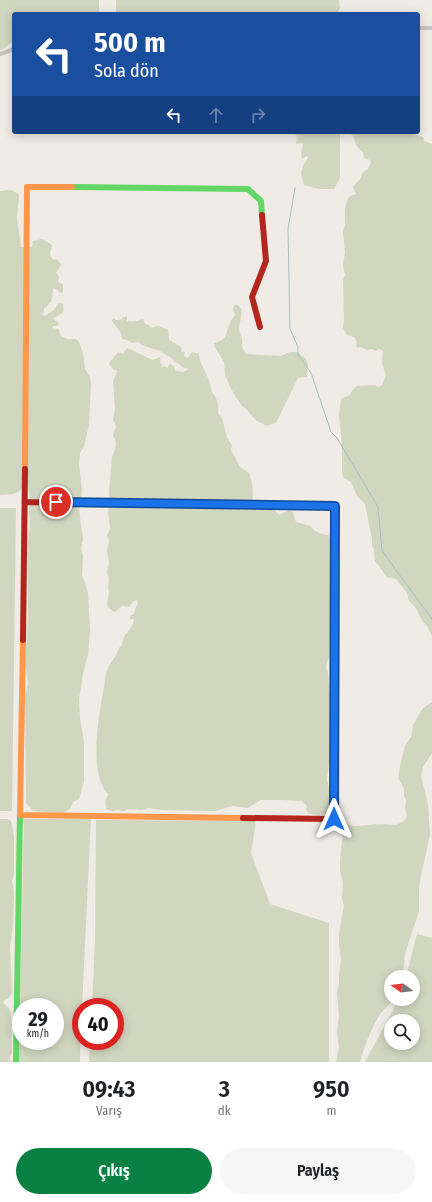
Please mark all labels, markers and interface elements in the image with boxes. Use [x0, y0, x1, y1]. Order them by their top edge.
text: 500 m [94, 26, 166, 59]
icon: left [28, 28, 80, 80]
text: Sola dön [94, 60, 159, 82]
icon: left [163, 104, 185, 126]
icon: ahead [205, 104, 227, 126]
icon: right [247, 104, 269, 126]
pin [39, 485, 73, 519]
icon: arrive [45, 491, 67, 513]
position arrow [313, 798, 355, 840]
north arrow [384, 970, 420, 1006]
map controls [384, 970, 420, 1050]
speed limit sign: 40 [72, 998, 124, 1050]
text: 29 [28, 1007, 48, 1031]
button: search [384, 1014, 420, 1050]
text: km/h [27, 1028, 49, 1040]
text: 09:43 [82, 1075, 136, 1103]
text: 3 [219, 1075, 230, 1103]
text: 950 [313, 1075, 350, 1103]
text: Varış [96, 1103, 122, 1118]
text: dk [218, 1103, 231, 1118]
text: m [326, 1103, 336, 1118]
button: Çıkış [16, 1148, 212, 1194]
button: Paylaş [220, 1148, 416, 1194]

